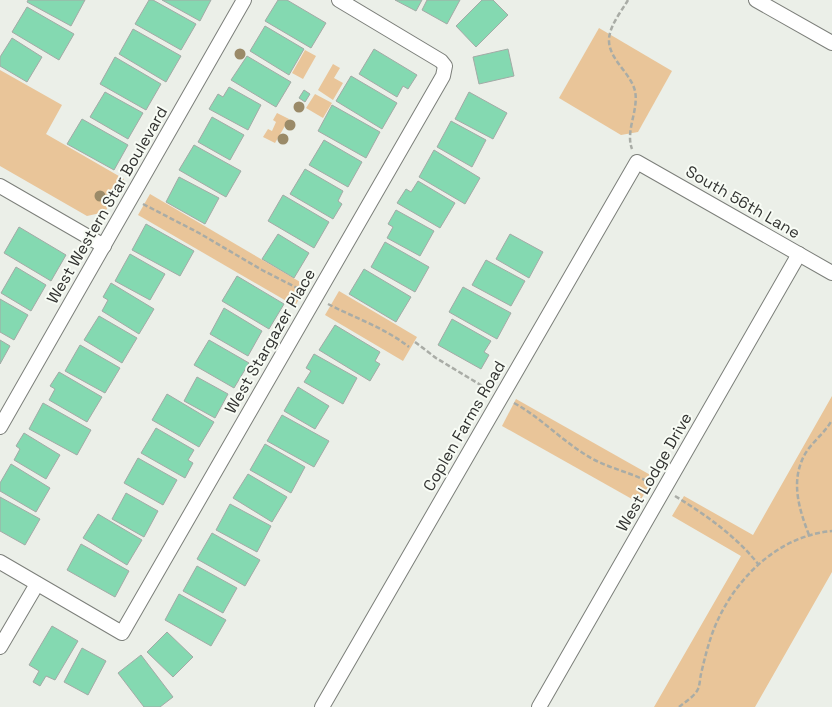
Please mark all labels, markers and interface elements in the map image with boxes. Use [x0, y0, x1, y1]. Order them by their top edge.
street label: West Western Star Boulevard [42, 103, 172, 307]
street label: South 56th Lane [682, 161, 804, 243]
street label: West Stargazer Place [220, 265, 320, 417]
street label: Coplen Farms Road [418, 357, 510, 495]
street label: West Lodge Drive [611, 409, 697, 535]

